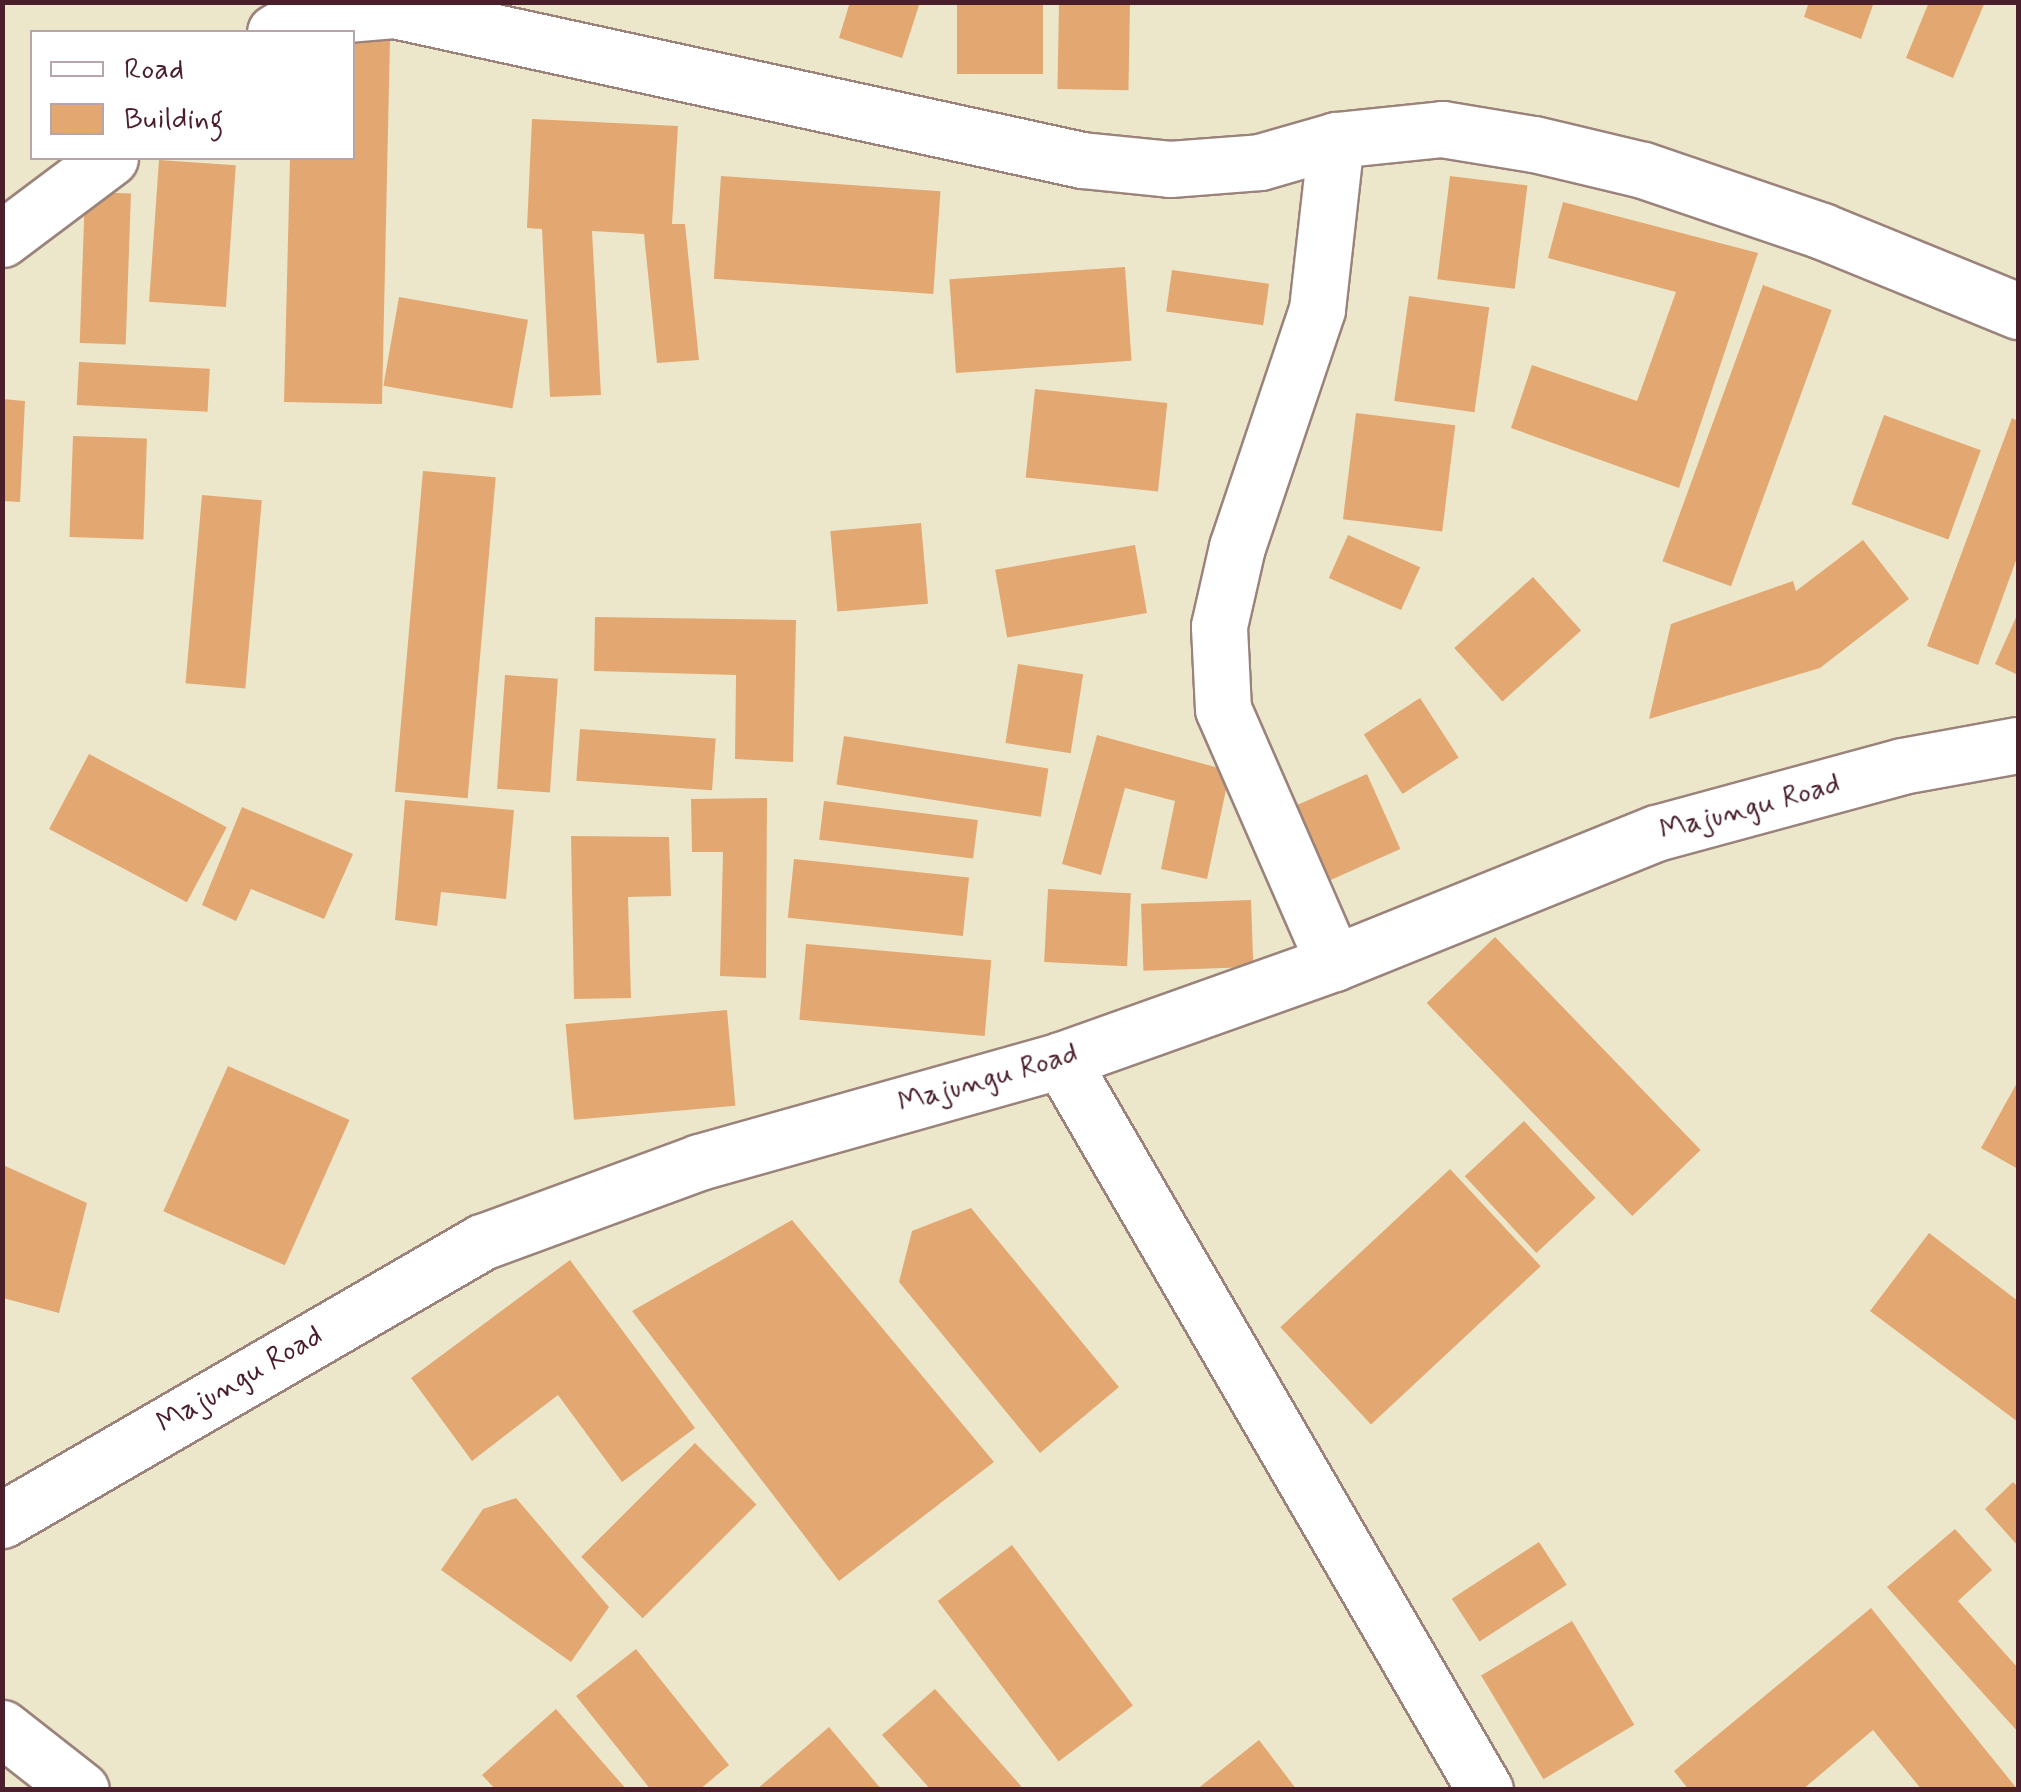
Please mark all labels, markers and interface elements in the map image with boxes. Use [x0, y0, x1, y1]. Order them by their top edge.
legend [30, 30, 355, 160]
text: Road [124, 50, 184, 89]
text: Building [124, 100, 223, 139]
street label: Majungu Road [1656, 767, 1844, 849]
street label: Majungu Road [894, 1036, 1082, 1122]
street label: Majungu Road [151, 1318, 329, 1442]

